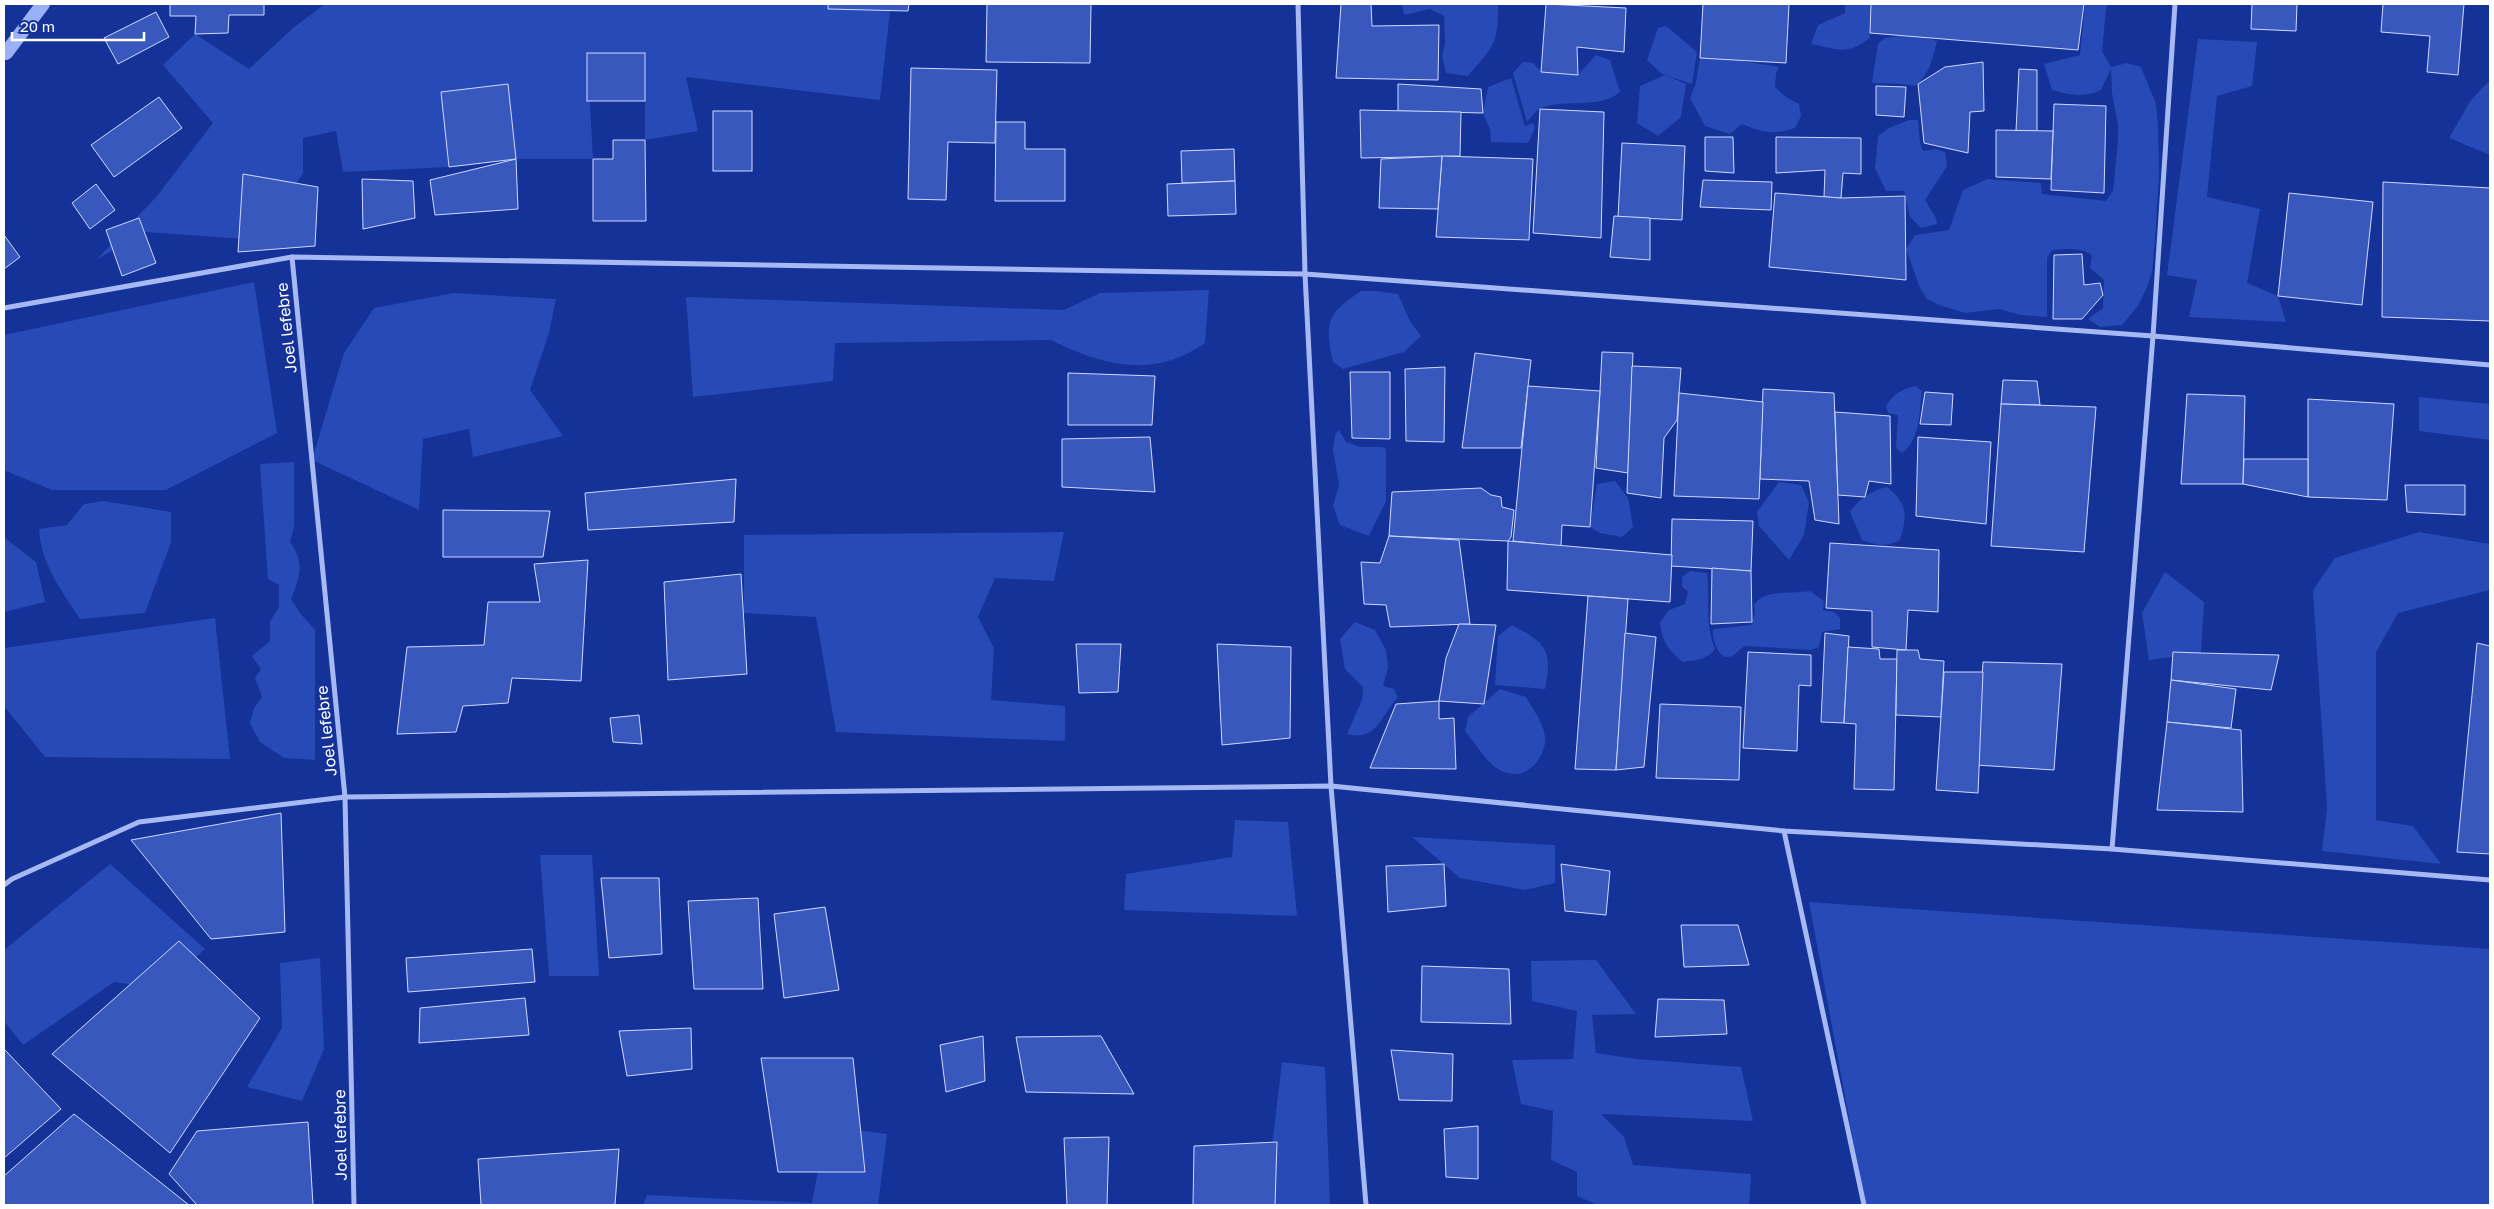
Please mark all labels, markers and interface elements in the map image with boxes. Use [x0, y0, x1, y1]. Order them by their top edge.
scale bar [12, 10, 145, 42]
text: 20 m [20, 17, 55, 35]
street label: Joel lefebre [271, 282, 301, 374]
street label: Joel lefebre [311, 685, 341, 777]
street label: Joel lefebre [329, 1089, 351, 1181]

